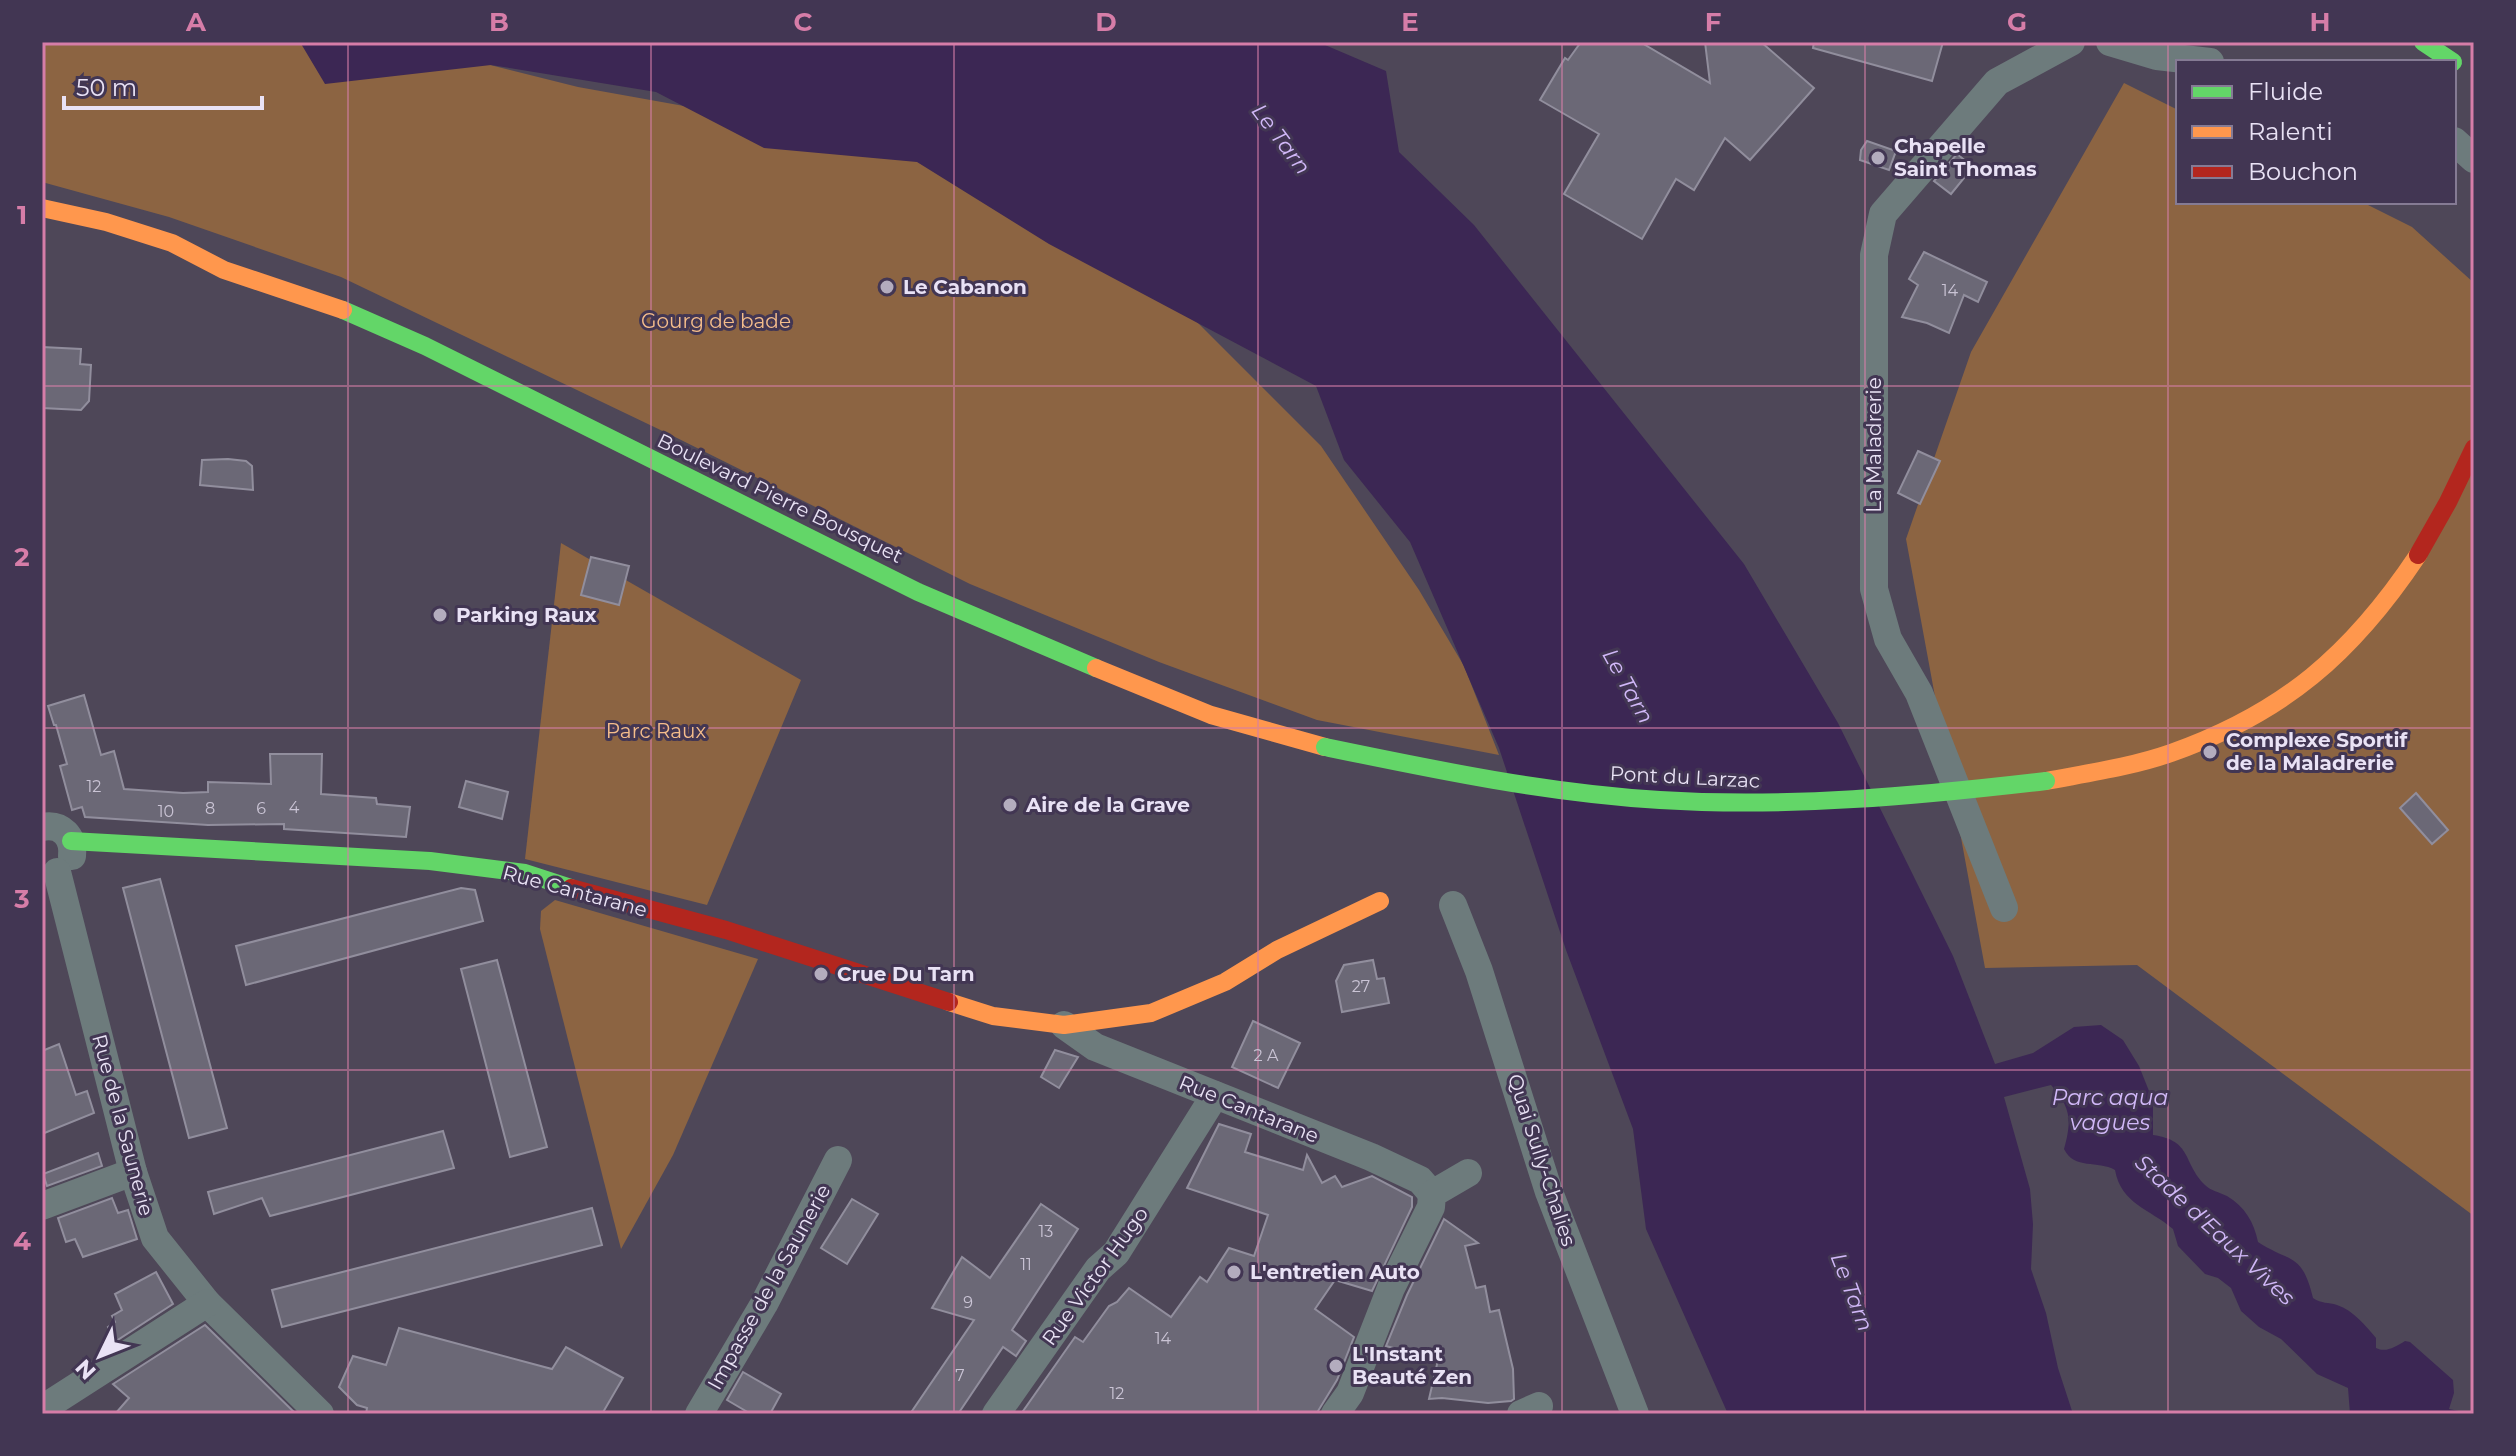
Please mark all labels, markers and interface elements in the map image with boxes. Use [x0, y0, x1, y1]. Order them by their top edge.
text: A [185, 6, 207, 38]
text: B [489, 6, 509, 38]
text: C [794, 6, 813, 38]
text: D [1095, 6, 1117, 38]
text: E [1401, 6, 1419, 38]
text: F [1705, 6, 1721, 38]
text: G [2007, 6, 2027, 38]
text: H [2309, 6, 2331, 38]
scale bar [64, 60, 262, 110]
legend [2176, 60, 2456, 204]
text: 50 m [76, 73, 137, 102]
text: Fluide [2248, 77, 2323, 106]
water label: Le Tarn [1246, 98, 1316, 180]
text: Ralenti [2248, 117, 2333, 146]
place label: Chapelle Saint Thomas [1894, 134, 2037, 181]
marker: Chapelle Saint Thomas [1869, 149, 1887, 167]
text: Bouchon [2248, 157, 2358, 186]
text: 1 [17, 199, 27, 231]
place label: Le Cabanon [903, 275, 1027, 299]
marker: Le Cabanon [878, 278, 896, 296]
house number: 14 [1942, 281, 1959, 300]
park label: Gourg de bade [641, 309, 791, 333]
street label: La Maladrerie [1862, 377, 1886, 513]
street label: Boulevard Pierre Bousquet [653, 428, 907, 568]
text: 2 [14, 541, 30, 573]
place label: Parking Raux [456, 603, 597, 627]
marker: Parking Raux [431, 606, 449, 624]
water label: Le Tarn [1596, 644, 1660, 728]
park label: Parc Raux [606, 719, 707, 743]
place label: Complexe Sportif de la Maladrerie [2226, 728, 2409, 775]
marker: Complexe Sportif de la Maladrerie [2201, 743, 2219, 761]
street label: Pont du Larzac [1609, 761, 1761, 793]
house number: 12 [87, 777, 101, 796]
place label: Aire de la Grave [1025, 793, 1190, 817]
marker: Aire de la Grave [1001, 796, 1019, 814]
house number: 4 [289, 798, 300, 817]
house number: 8 [205, 799, 215, 818]
house number: 6 [256, 799, 266, 818]
house number: 10 [158, 802, 174, 821]
street label: Rue Cantarane [500, 860, 650, 922]
text: 3 [13, 883, 30, 915]
place label: Crue Du Tarn [837, 962, 975, 986]
marker: Crue Du Tarn [812, 965, 830, 983]
house number: 27 [1352, 977, 1370, 996]
street label: Rue de la Saunerie [87, 1032, 159, 1218]
house number: 2 A [1254, 1046, 1279, 1065]
street label: Rue Cantarane [1176, 1070, 1322, 1148]
street label: Quai Sully-Chalies [1503, 1071, 1581, 1249]
water label: Parc aqua vagues [2052, 1084, 2168, 1136]
water label: Stade d'Eaux Vives [2130, 1149, 2301, 1311]
street label: Impasse de la Saunerie [702, 1180, 836, 1394]
street label: Rue Victor Hugo [1037, 1202, 1153, 1350]
house number: 13 [1039, 1222, 1053, 1241]
text: 4 [13, 1225, 31, 1257]
water label: Le Tarn [1825, 1249, 1879, 1335]
house number: 11 [1020, 1255, 1032, 1274]
place label: L'entretien Auto [1250, 1260, 1420, 1284]
marker: L'entretien Auto [1225, 1263, 1243, 1281]
house number: 9 [963, 1293, 973, 1312]
north arrow [60, 1316, 140, 1396]
house number: 14 [1155, 1329, 1172, 1348]
place label: L'Instant Beauté Zen [1352, 1342, 1472, 1389]
text: N [70, 1354, 102, 1385]
marker: L'Instant Beauté Zen [1327, 1357, 1345, 1375]
house number: 7 [955, 1366, 965, 1385]
house number: 12 [1110, 1384, 1124, 1403]

